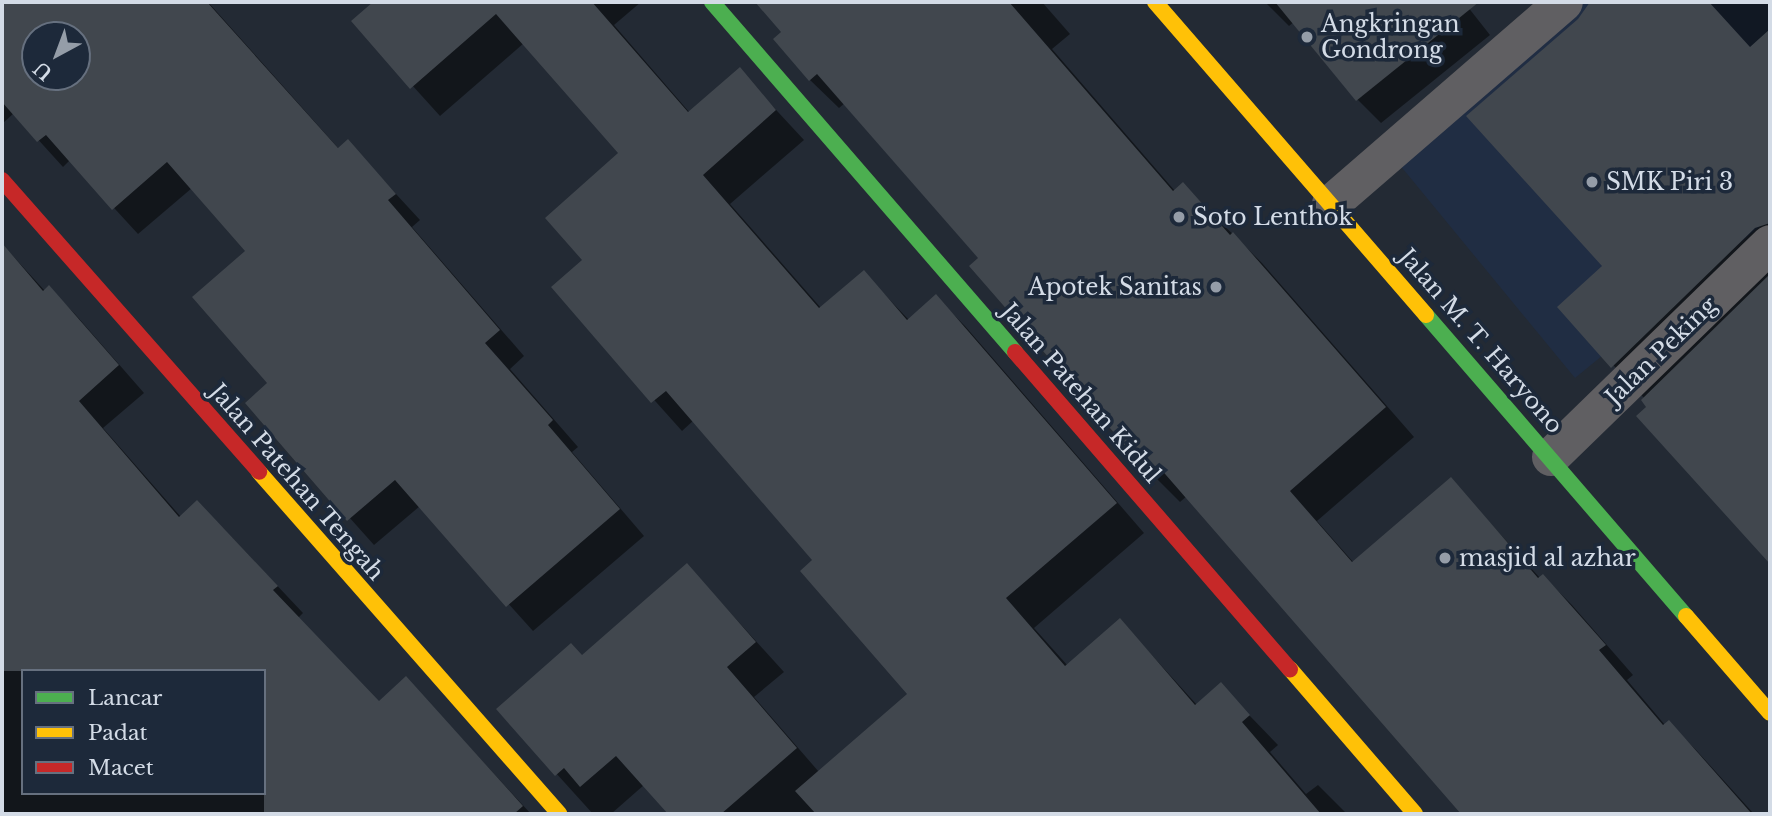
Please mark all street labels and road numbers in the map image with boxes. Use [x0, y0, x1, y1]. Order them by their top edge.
street label: Jalan M. T. Haryono [1393, 243, 1569, 439]
street label: Jalan Peking [1600, 291, 1722, 411]
street label: Jalan Patehan Kidul [995, 298, 1167, 488]
street label: Jalan Patehan Tengah [204, 378, 390, 586]

